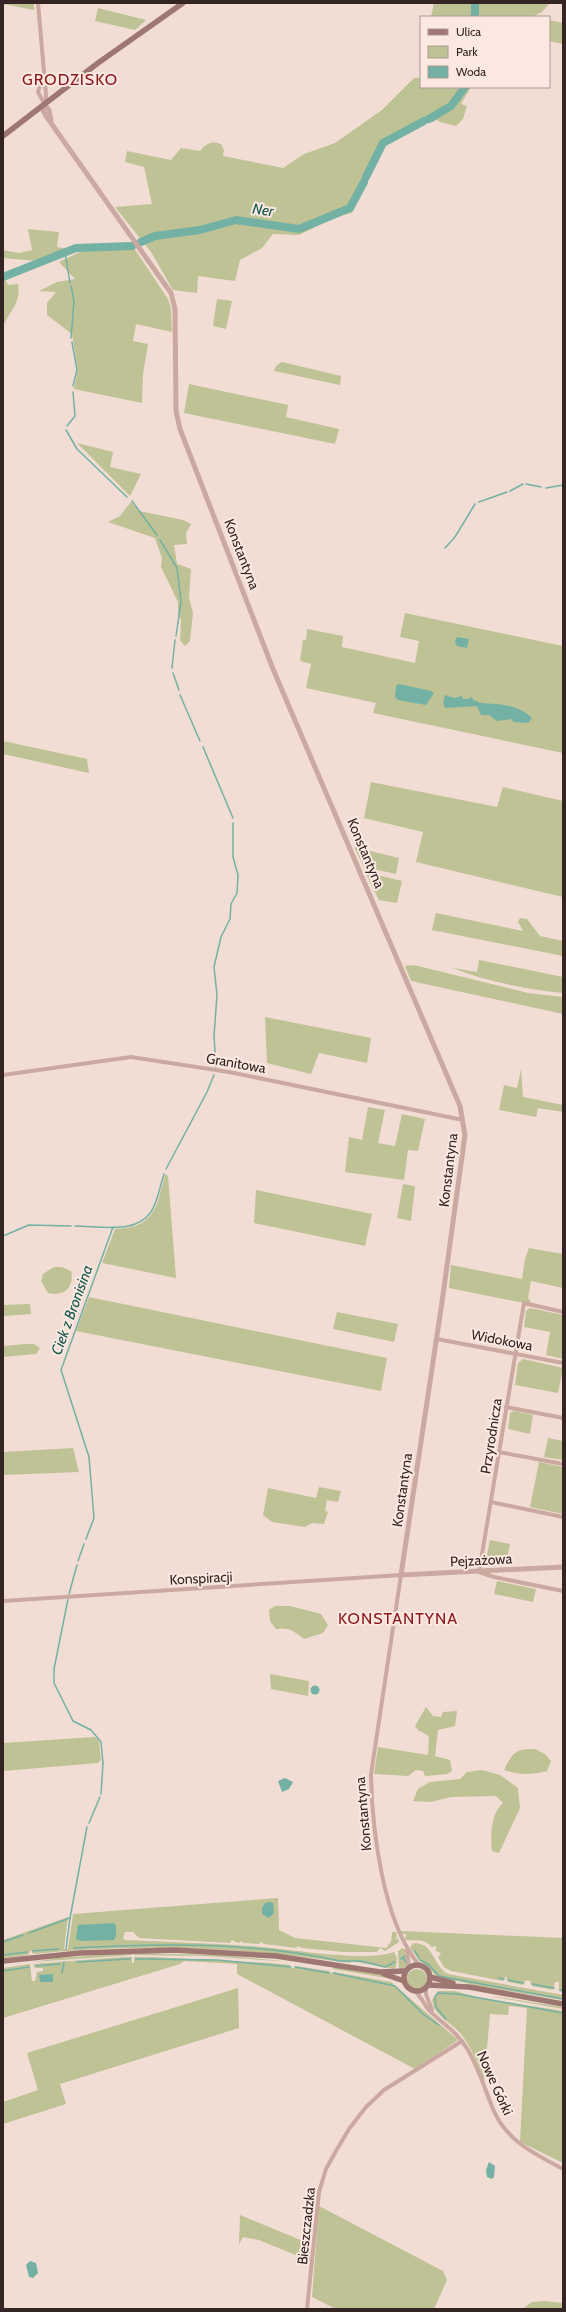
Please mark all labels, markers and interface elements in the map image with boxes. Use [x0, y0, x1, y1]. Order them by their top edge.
legend [420, 16, 550, 88]
text: Ulica [456, 24, 481, 39]
text: Park [456, 44, 478, 59]
text: Woda [456, 64, 486, 79]
district label: GRODZISKO [22, 70, 118, 89]
water label: Ner [251, 200, 276, 221]
street label: Konstantyna [220, 516, 264, 592]
street label: Konstantyna [343, 815, 389, 891]
street label: Granitowa [205, 1049, 268, 1077]
street label: Konstantyna [435, 1132, 461, 1208]
water label: Ciek z Bronisina [47, 1263, 97, 1357]
street label: Widokowa [470, 1325, 534, 1355]
street label: Przyrodnicza [476, 1397, 506, 1475]
street label: Konstantyna [388, 1452, 416, 1528]
street label: Pejzażowa [449, 1549, 513, 1571]
street label: Konspiracji [169, 1567, 233, 1589]
district label: KONSTANTYNA [338, 1609, 458, 1628]
street label: Konstantyna [351, 1776, 375, 1852]
street label: Nowe Górki [473, 2048, 517, 2118]
street label: Bieszczadzka [293, 2186, 319, 2266]

